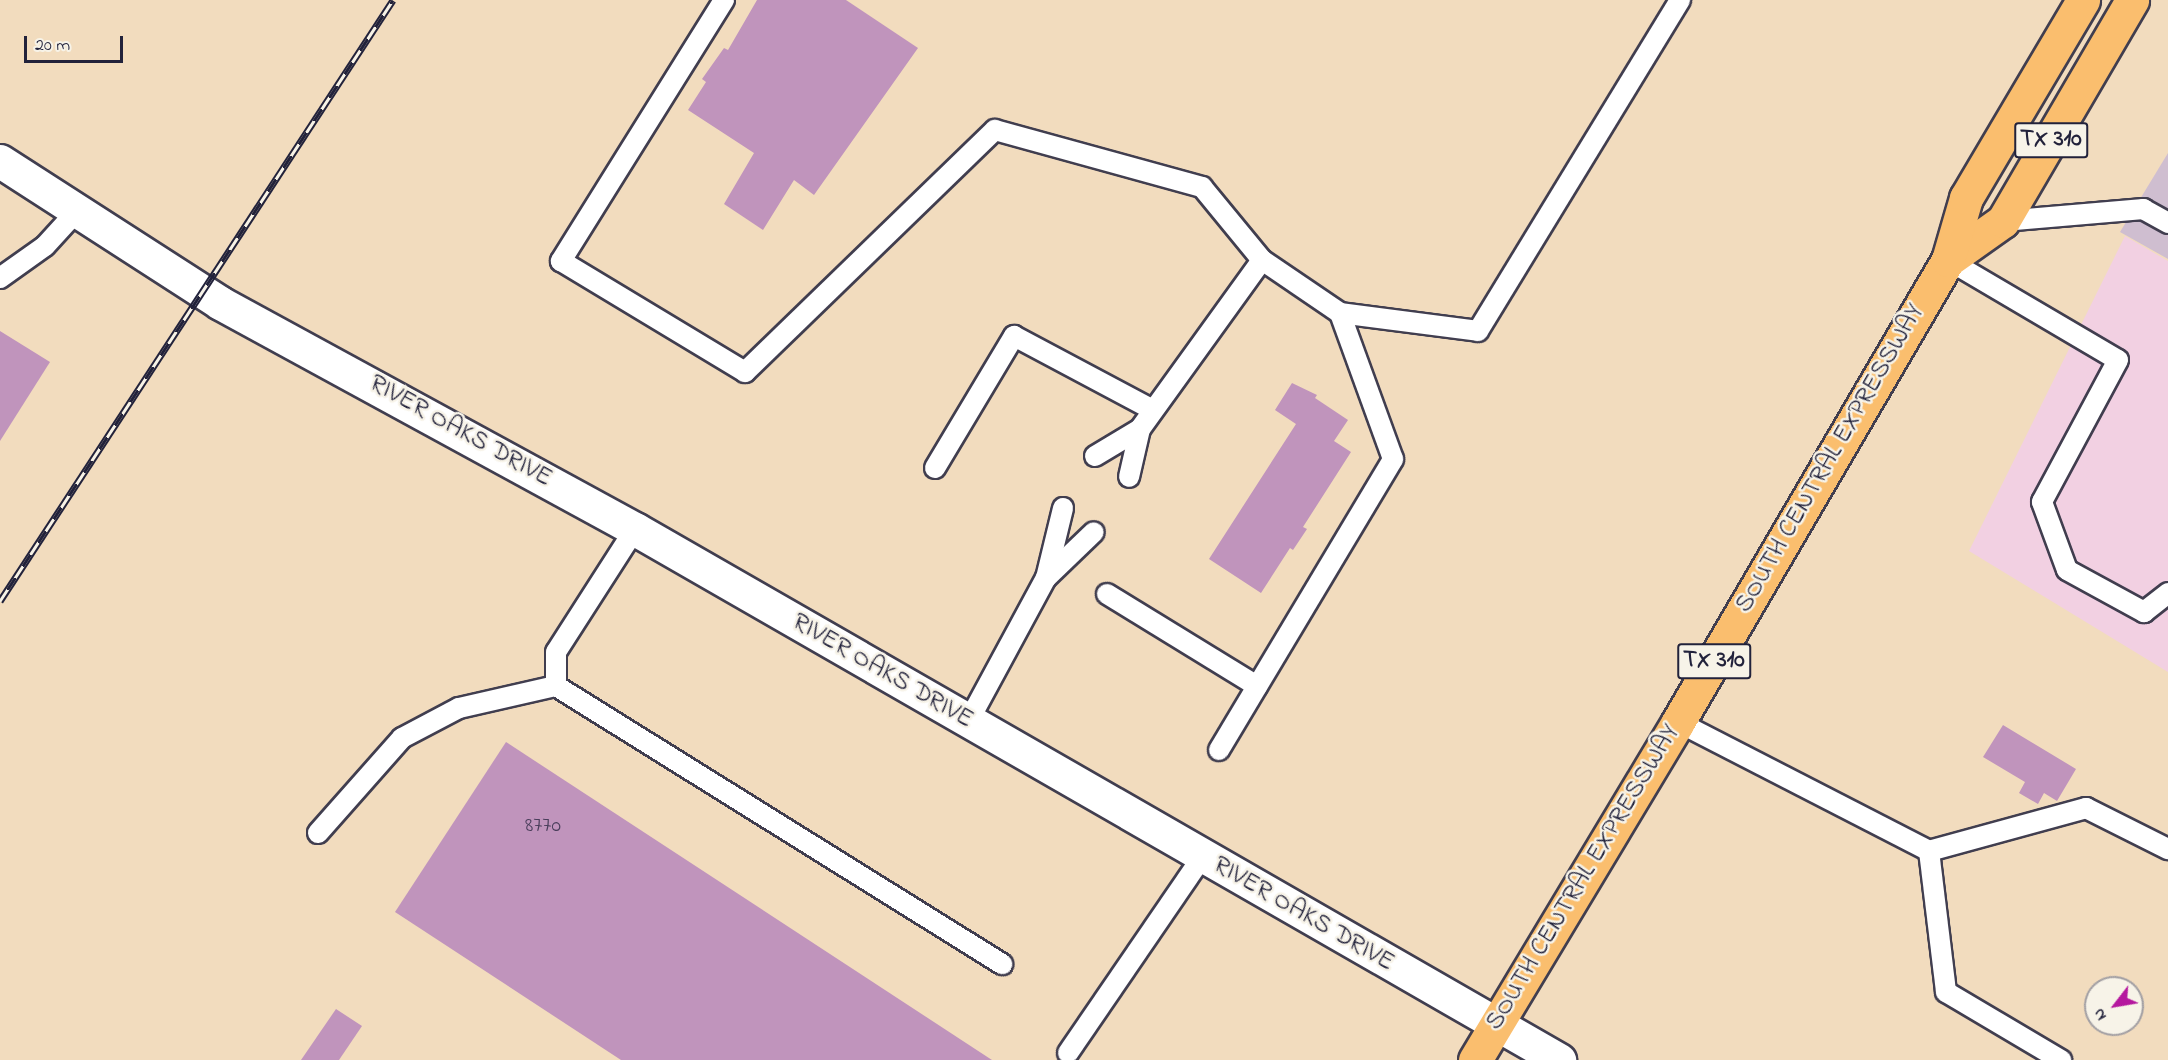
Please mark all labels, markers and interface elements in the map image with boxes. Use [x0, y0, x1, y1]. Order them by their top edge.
scale bar [27, 24, 126, 62]
text: 20 m [35, 33, 70, 59]
road number: TX 310 [2014, 119, 2088, 161]
street label: SOUTH CENTRAL EXPRESSWAY [1730, 299, 1932, 619]
street label: RIVER OAKS DRIVE [363, 369, 557, 495]
street label: RIVER OAKS DRIVE [786, 607, 978, 737]
road number: TX 310 [1676, 640, 1752, 682]
street label: SOUTH CENTRAL EXPRESSWAY [1480, 719, 1688, 1037]
house number: 8770 [525, 814, 561, 840]
street label: RIVER OAKS DRIVE [1207, 850, 1399, 980]
north arrow [2084, 976, 2144, 1036]
text: N [2087, 1003, 2113, 1025]

